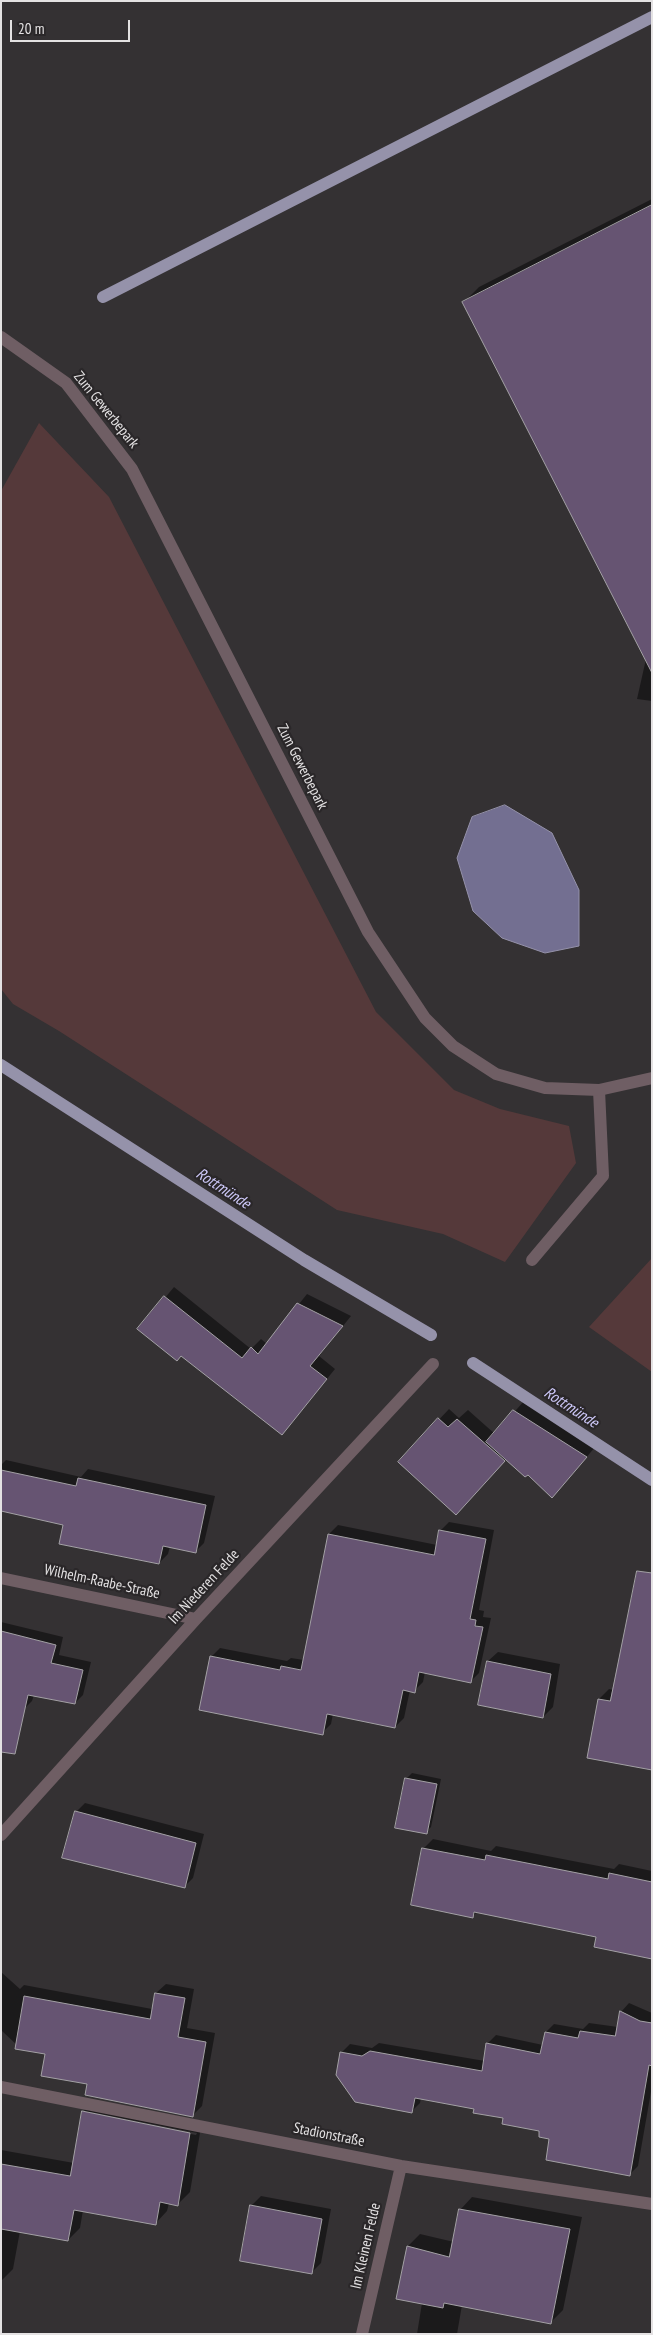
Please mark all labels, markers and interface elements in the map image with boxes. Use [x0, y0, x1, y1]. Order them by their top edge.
scale bar [12, 10, 132, 42]
text: 20 m [18, 19, 44, 38]
street label: Zum Gewerbepark [70, 368, 142, 452]
street label: Zum Gewerbepark [273, 721, 331, 813]
water label: Rottmünde [192, 1164, 254, 1214]
water label: Rottmünde [540, 1383, 602, 1433]
street label: Im Niederen Felde [165, 1546, 243, 1628]
street label: Wilhelm-Raabe-Straße [43, 1561, 161, 1603]
street label: Stadionstraße [292, 2119, 366, 2151]
street label: Im Kleinen Felde [347, 2201, 385, 2291]

